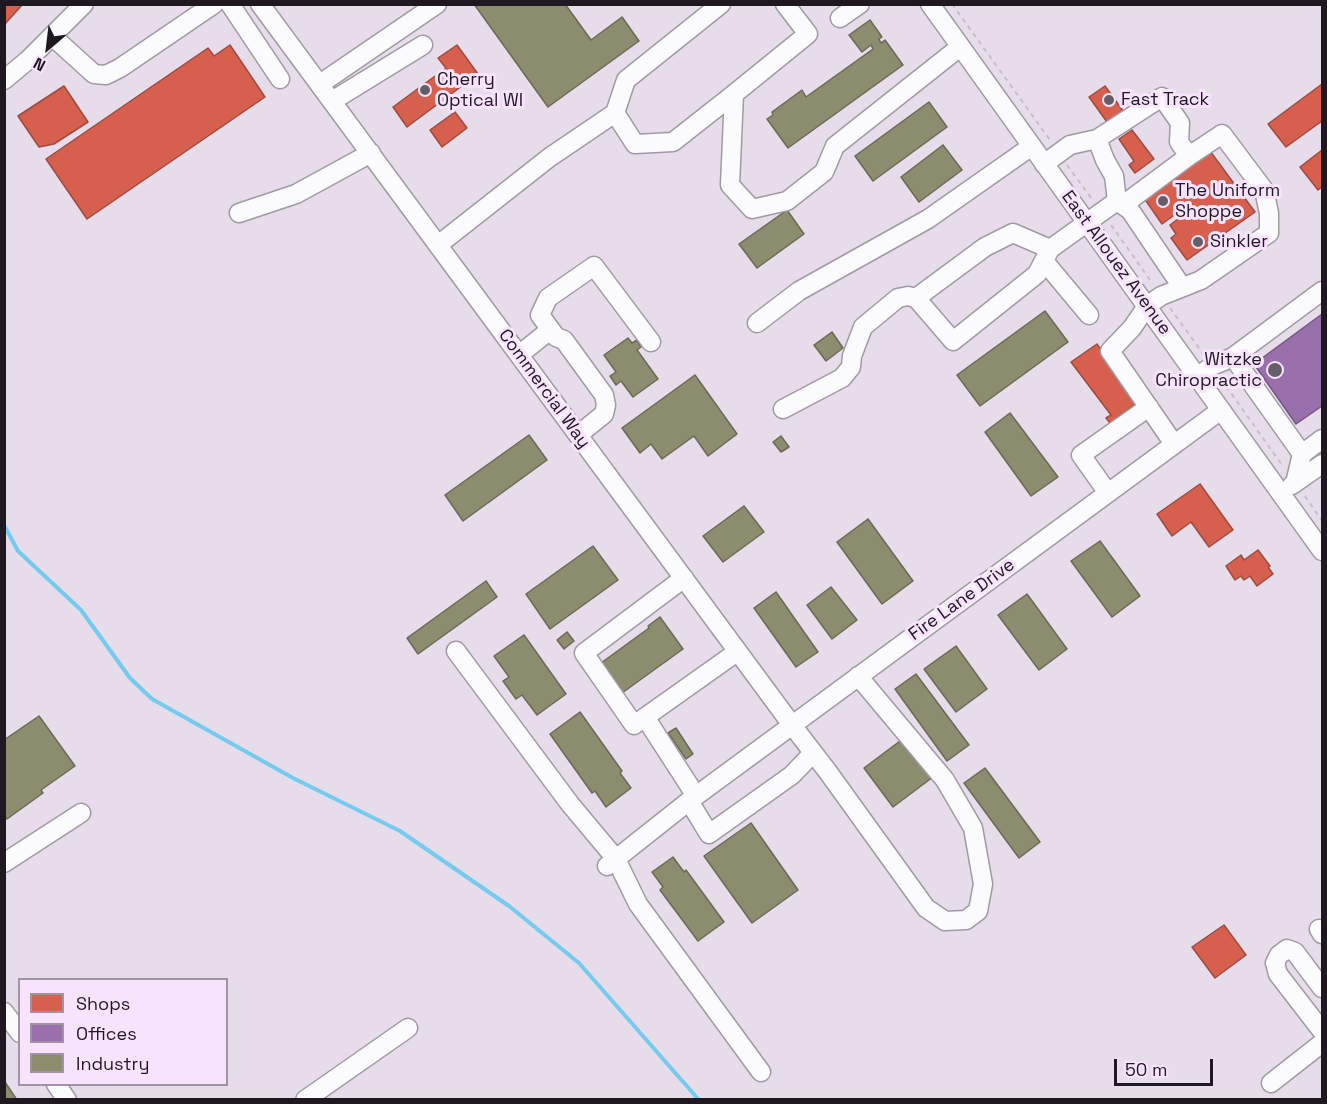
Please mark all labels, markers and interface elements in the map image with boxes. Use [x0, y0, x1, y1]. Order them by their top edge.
north arrow [18, 18, 78, 78]
text: N [30, 53, 49, 76]
place label: Cherry Optical WI [437, 69, 523, 112]
marker: Cherry Optical WI [418, 83, 432, 97]
place label: Fast Track [1121, 89, 1209, 111]
marker: Fast Track [1102, 93, 1116, 107]
place label: The Uniform Shoppe [1175, 180, 1280, 222]
street label: East Allouez Avenue [1056, 187, 1176, 339]
marker: The Uniform Shoppe [1156, 194, 1170, 208]
place label: Sinkler [1210, 231, 1268, 253]
marker: Sinkler [1191, 235, 1205, 249]
street label: Commercial Way [494, 325, 594, 453]
place label: Witzke Chiropractic [1155, 349, 1262, 392]
marker: Witzke Chiropractic [1266, 361, 1284, 379]
street label: Fire Lane Drive [905, 554, 1019, 646]
legend [18, 978, 228, 1086]
text: Shops [76, 992, 130, 1015]
text: Offices [76, 1022, 137, 1045]
scale bar [1117, 1047, 1216, 1085]
text: Industry [76, 1052, 149, 1075]
text: 50 m [1125, 1058, 1167, 1081]

